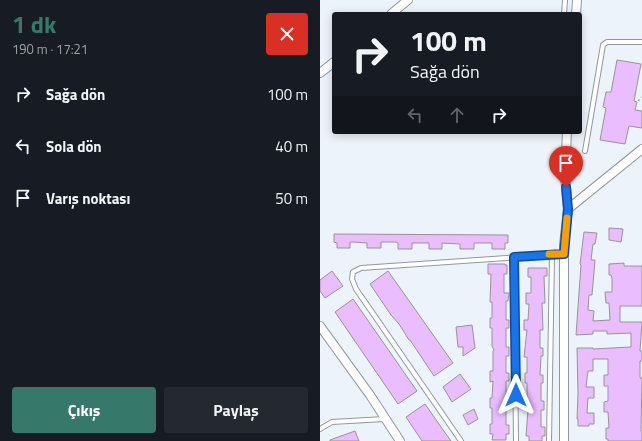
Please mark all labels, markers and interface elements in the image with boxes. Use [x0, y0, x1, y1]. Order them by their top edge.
text: 1 dk [12, 6, 56, 42]
button: close [266, 13, 308, 55]
text: 100 m [410, 19, 487, 62]
icon: right [344, 28, 396, 80]
text: 190 m · 17:21 [12, 39, 88, 59]
text: Sağa dön [410, 58, 480, 85]
icon: right [12, 83, 34, 105]
text: Sağa dön [46, 83, 105, 106]
text: 100 m [267, 83, 308, 106]
icon: left [404, 104, 426, 126]
icon: ahead [446, 104, 468, 126]
icon: right [488, 104, 510, 126]
icon: left [12, 135, 34, 157]
text: Sola dön [46, 135, 102, 158]
text: 40 m [275, 135, 308, 158]
pin [549, 146, 583, 187]
icon: arrive [555, 152, 577, 174]
icon: arrive [12, 187, 34, 209]
text: Varış noktası [46, 187, 130, 210]
text: 50 m [275, 187, 308, 210]
position arrow [495, 374, 537, 416]
button: Çıkış [12, 387, 156, 433]
button: Paylaş [164, 387, 308, 433]

